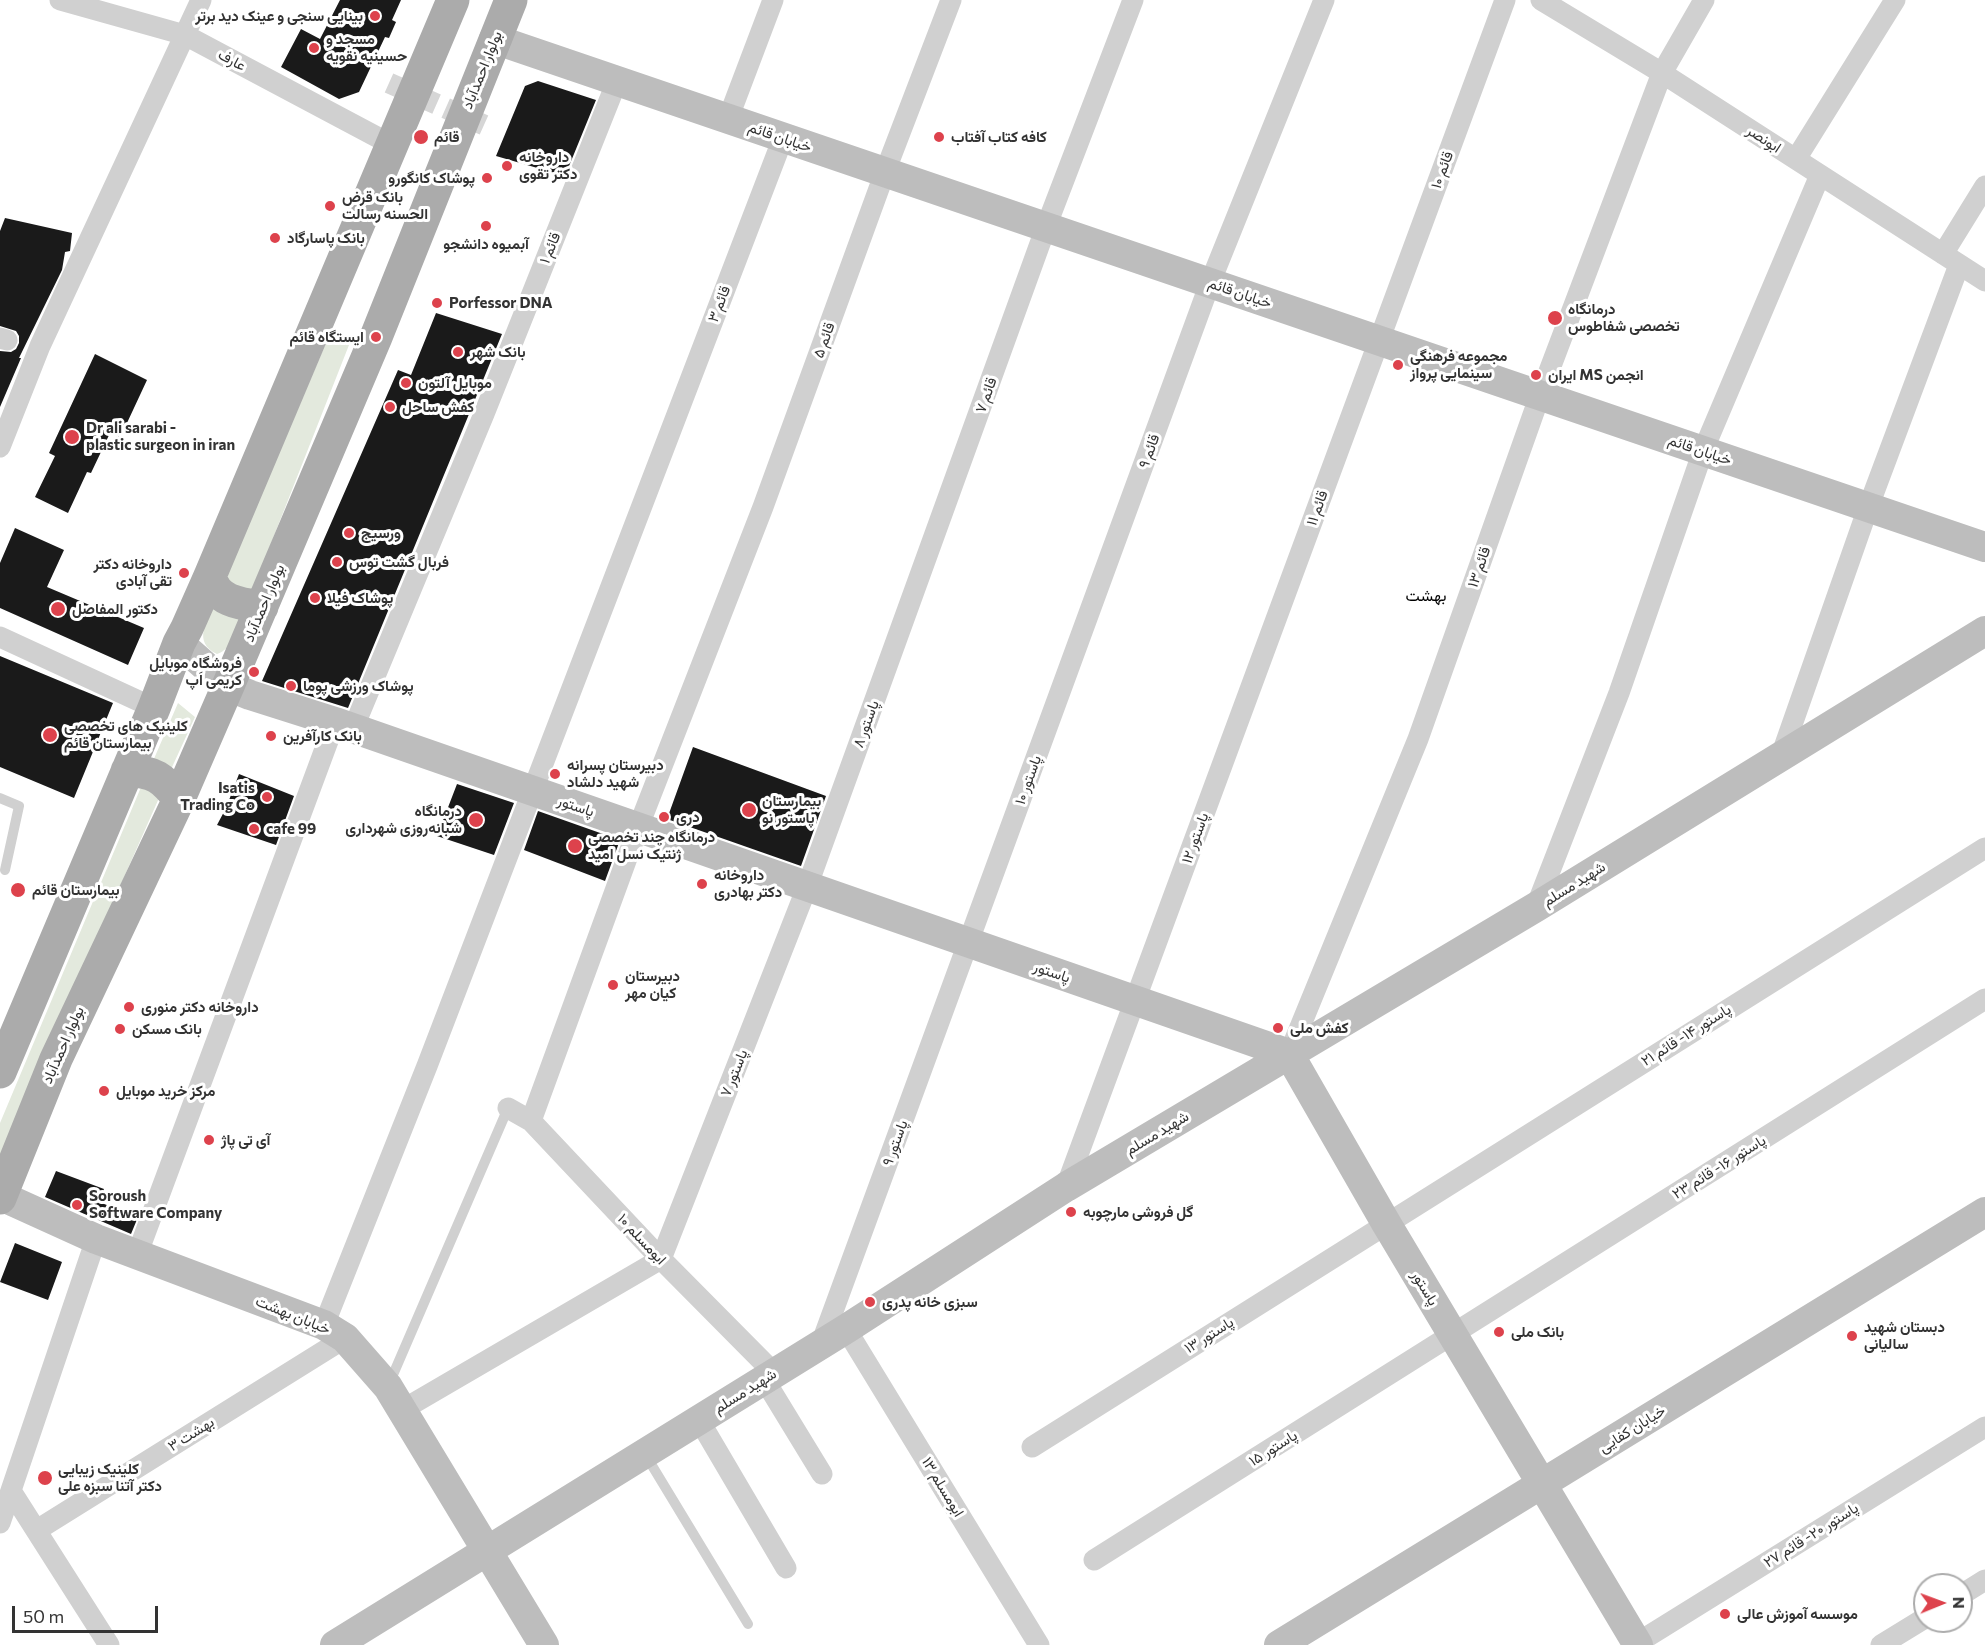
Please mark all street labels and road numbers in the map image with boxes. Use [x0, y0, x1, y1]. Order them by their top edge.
street label: بولوار احمدآباد [458, 28, 506, 112]
street label: عارف [215, 45, 249, 75]
street label: خیابان قائم [746, 118, 814, 156]
street label: ابونصر [1743, 121, 1785, 157]
street label: قائم ۱۰ [1427, 149, 1457, 191]
street label: قائم ۱ [536, 230, 564, 266]
street label: خیابان قائم [1206, 274, 1274, 312]
street label: قائم ۳ [704, 283, 734, 325]
street label: قائم ۵ [809, 320, 839, 360]
street label: قائم ۷ [971, 375, 1001, 415]
street label: قائم ۹ [1135, 431, 1163, 471]
street label: خیابان قائم [1666, 431, 1734, 469]
street label: قائم ۱۱ [1302, 488, 1332, 528]
street label: قائم ۱۳ [1464, 544, 1494, 590]
street label: بولوار احمدآباد [240, 561, 288, 645]
street label: پاستور ۸ [849, 698, 883, 750]
street label: پاستور ۱۰ [1011, 753, 1045, 807]
street label: پاستور [555, 791, 597, 821]
street label: پاستور ۱۲ [1178, 810, 1212, 866]
street label: شهید مسلم [1539, 858, 1609, 910]
street label: پاستور [1031, 957, 1073, 987]
street label: پاستور ۱۴- قائم ۲۱ [1638, 1000, 1734, 1070]
street label: بولوار احمدآباد [38, 1004, 88, 1086]
street label: پاستور ۷ [716, 1047, 752, 1099]
street label: شهید مسلم [1122, 1107, 1192, 1159]
street label: پاستور ۹ [878, 1118, 912, 1168]
street label: پاستور ۱۶- قائم ۲۳ [1669, 1131, 1769, 1203]
street label: ابومسلم ۱۰ [614, 1210, 670, 1268]
street label: پاستور [1408, 1267, 1442, 1309]
street label: خیابان بهشت [253, 1292, 333, 1338]
street label: پاستور ۱۳ [1181, 1313, 1237, 1357]
street label: شهید مسلم [710, 1365, 780, 1417]
street label: خیابان کفایی [1595, 1401, 1669, 1457]
street label: بهشت ۳ [164, 1413, 218, 1455]
street label: پاستور ۱۵ [1245, 1426, 1301, 1470]
street label: ابومسلم ۱۳ [918, 1454, 968, 1520]
street label: پاستور ۲۰- قائم ۲۷ [1760, 1499, 1862, 1571]

